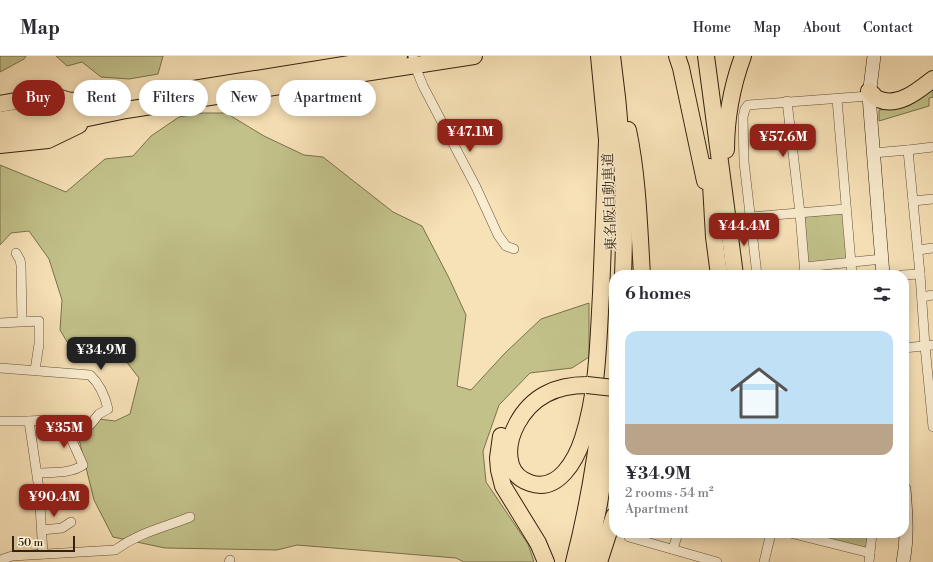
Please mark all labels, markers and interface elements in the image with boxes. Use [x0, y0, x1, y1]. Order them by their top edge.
text: Map [20, 16, 60, 40]
text: Home [693, 19, 731, 37]
text: Map [753, 19, 781, 37]
text: About [803, 19, 841, 37]
text: Contact [863, 19, 913, 37]
chip: Buy [12, 80, 65, 116]
chip: Rent [73, 80, 131, 116]
chip: Filters [139, 80, 208, 116]
chip: New [216, 80, 271, 116]
chip: Apartment [279, 80, 376, 116]
pin: ¥47.1M [437, 119, 503, 153]
text: ¥47.1M [446, 124, 494, 140]
pin: ¥57.6M [750, 124, 816, 158]
text: ¥57.6M [759, 129, 807, 145]
street label: 東名阪自動車道 [599, 153, 621, 251]
pin: ¥44.4M [711, 213, 777, 247]
text: ¥44.4M [718, 218, 770, 234]
text: 6 homes [625, 283, 691, 305]
icon: filters [871, 283, 893, 305]
pin: ¥34.9M [68, 337, 134, 371]
text: ¥34.9M [76, 342, 126, 358]
icon: home [723, 357, 795, 429]
pin: ¥35M [40, 415, 88, 449]
text: ¥35M [45, 420, 83, 436]
text: ¥34.9M [625, 463, 691, 485]
pin: ¥90.4M [21, 484, 87, 518]
text: 2 rooms · 54 m² [625, 485, 714, 501]
text: ¥90.4M [28, 489, 80, 505]
text: Apartment [625, 501, 689, 517]
scale bar [12, 534, 75, 553]
text: 50 m [18, 536, 43, 550]

